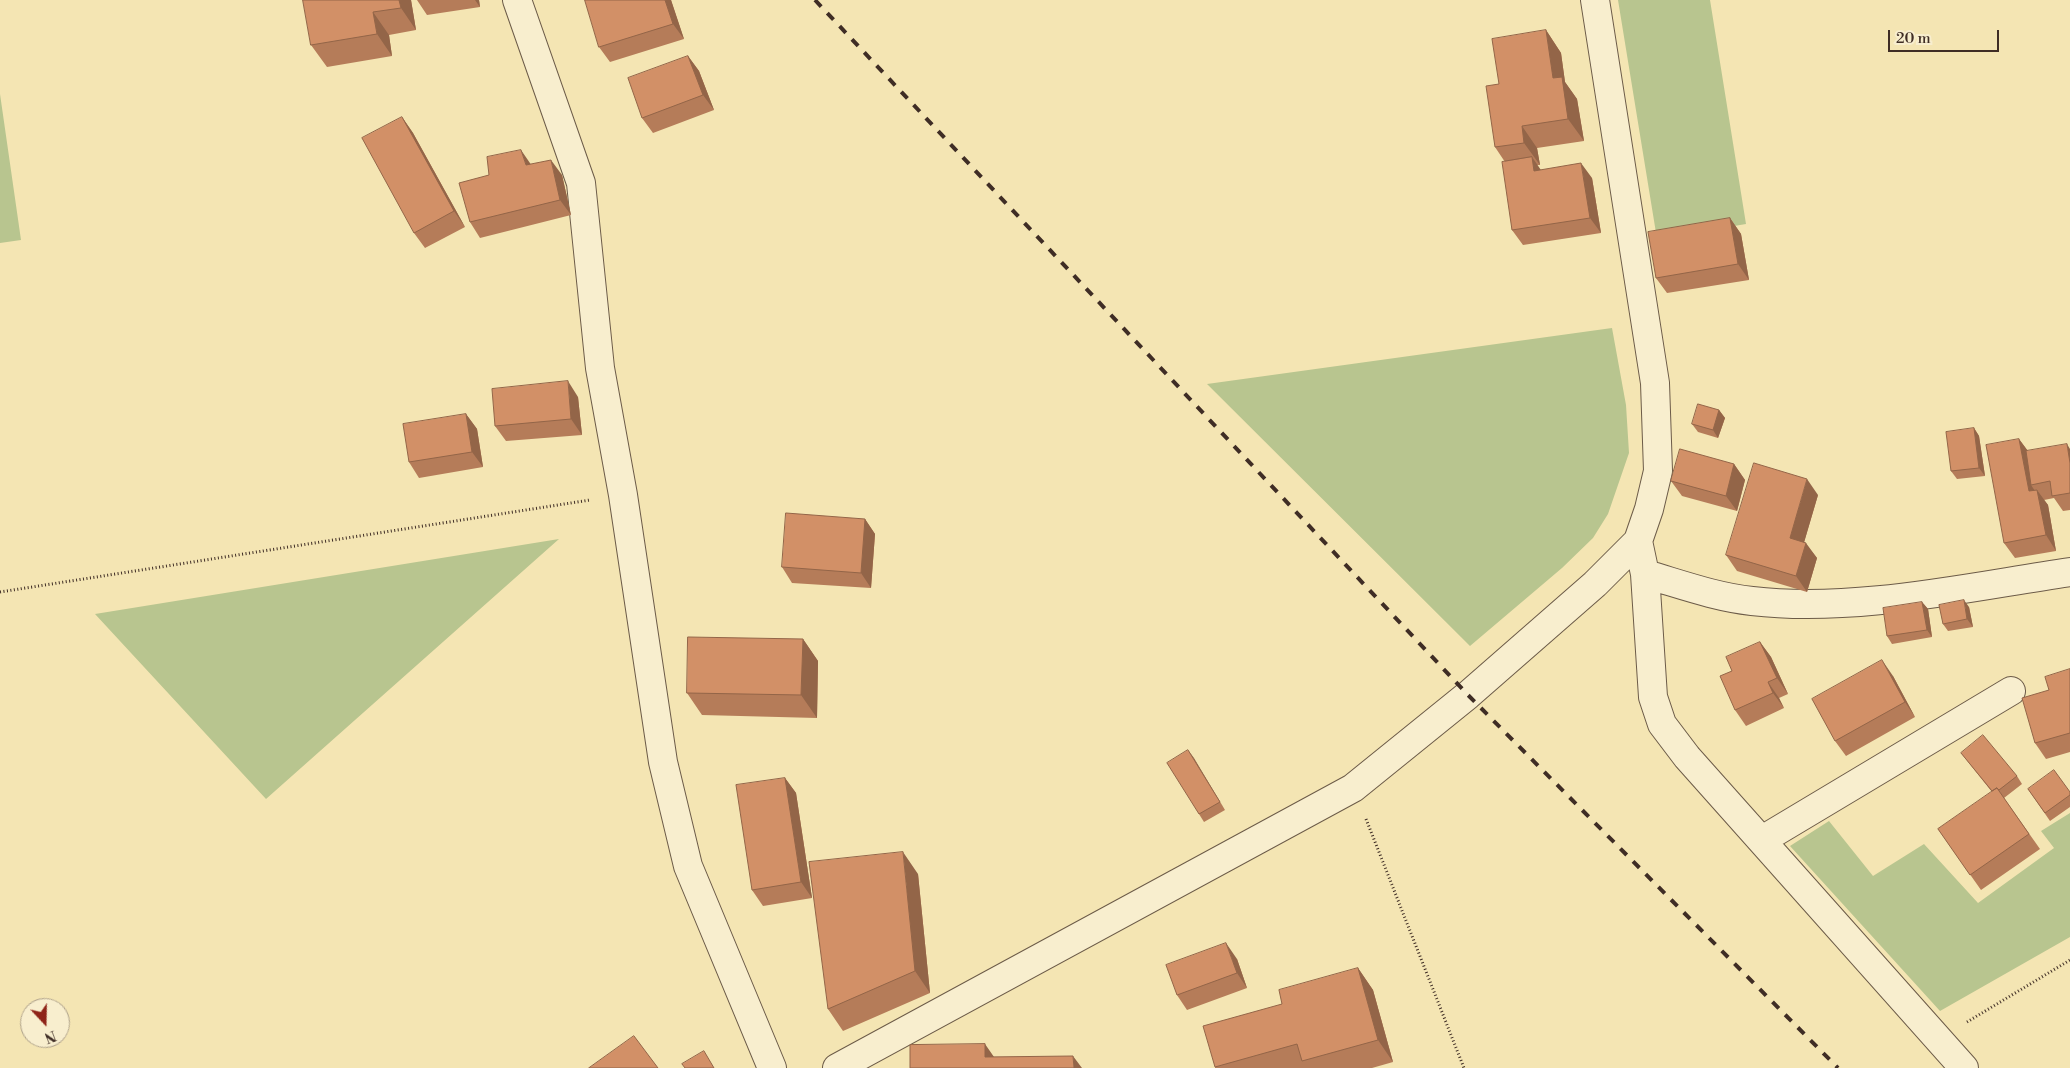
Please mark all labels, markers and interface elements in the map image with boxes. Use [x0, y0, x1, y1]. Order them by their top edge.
scale bar [1890, 20, 2001, 52]
text: 20 m [1896, 29, 1931, 48]
north arrow [20, 998, 70, 1048]
text: N [42, 1026, 58, 1046]

